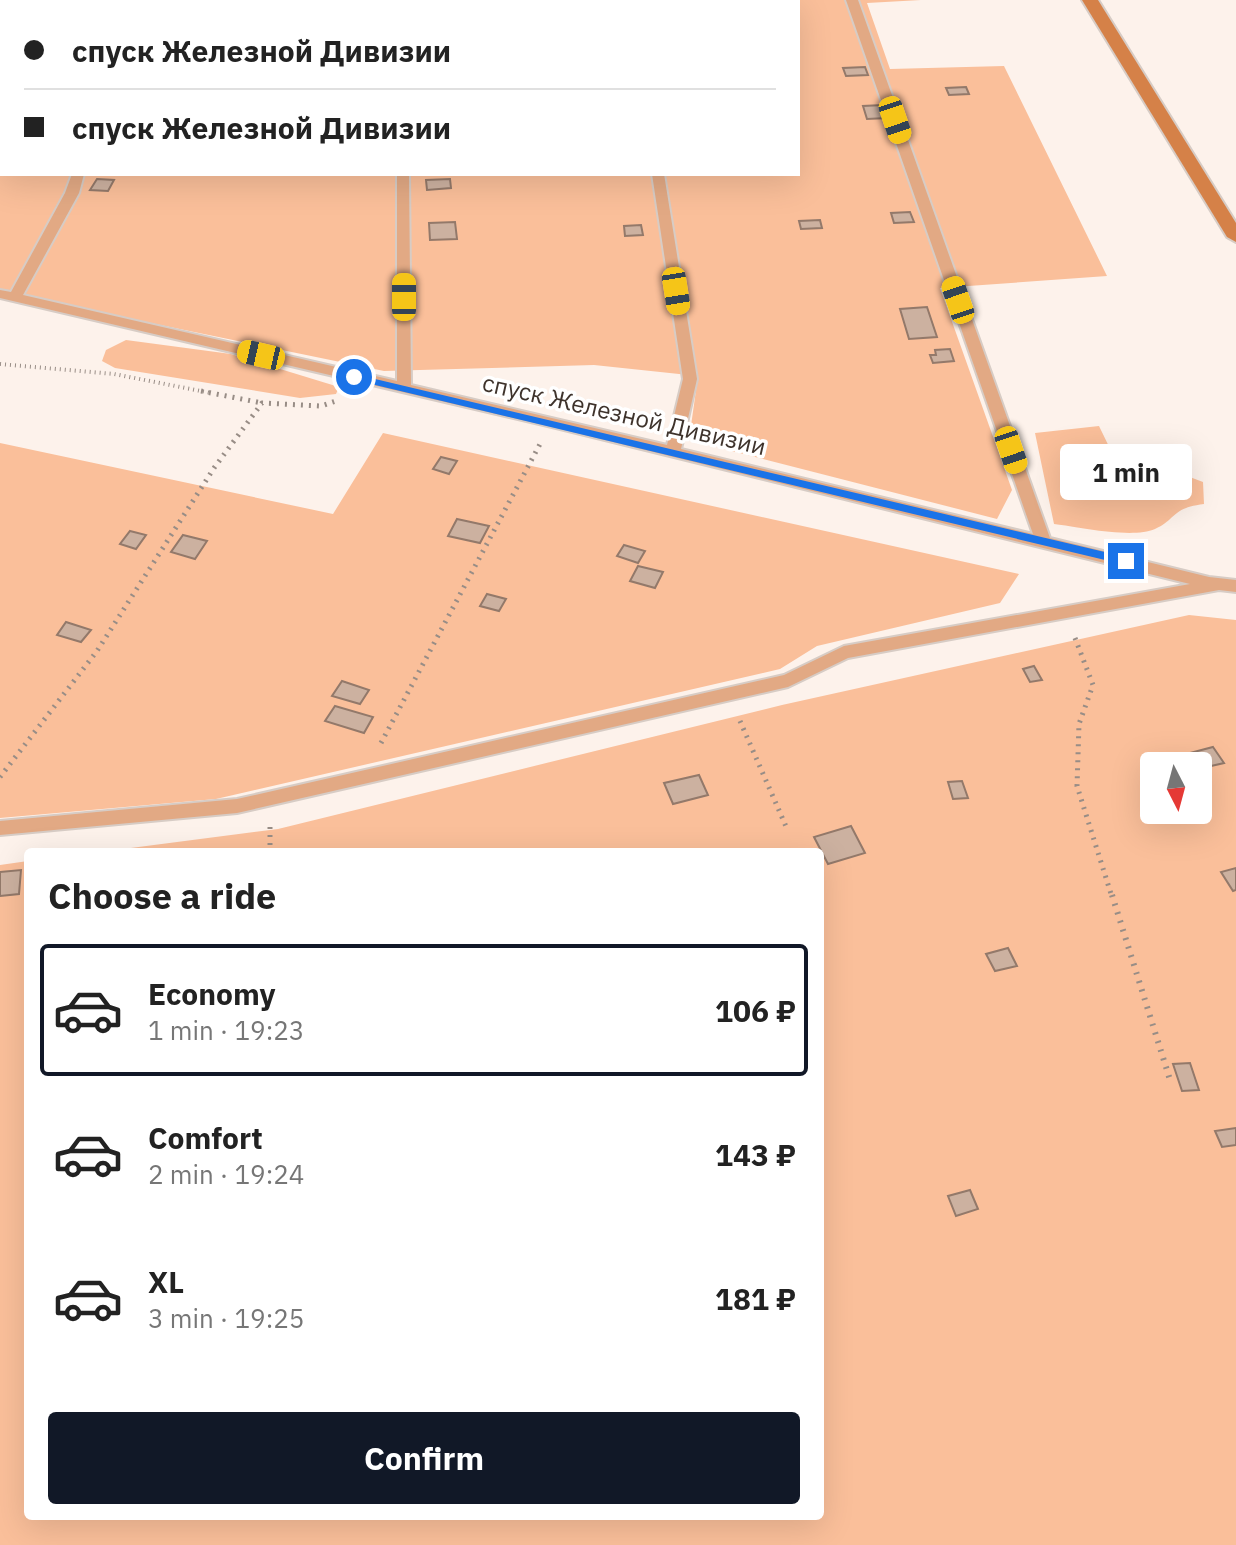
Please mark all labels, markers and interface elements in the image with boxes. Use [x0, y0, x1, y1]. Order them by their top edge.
text: спуск Железной Дивизии [72, 31, 451, 70]
car [876, 93, 914, 147]
text: спуск Железной Дивизии [72, 108, 451, 147]
car [660, 265, 692, 317]
car [392, 273, 416, 321]
car [939, 273, 977, 327]
car [235, 338, 287, 372]
route start [336, 359, 372, 395]
street label: спуск Железной Дивизии [479, 366, 769, 462]
car [992, 423, 1030, 477]
callout: 1 min [1060, 445, 1192, 501]
text: 1 min [1092, 455, 1160, 489]
route end [1108, 543, 1144, 579]
north arrow [1140, 752, 1212, 824]
map controls [1140, 752, 1212, 824]
text: Choose a ride [48, 872, 276, 919]
icon: car [52, 974, 124, 1046]
text: Economy [148, 974, 276, 1013]
text: 106 ₽ [715, 991, 796, 1030]
text: 1 min · 19:23 [148, 1013, 304, 1047]
icon: car [52, 1118, 124, 1190]
text: Comfort [148, 1118, 263, 1157]
text: 143 ₽ [715, 1135, 796, 1174]
text: 2 min · 19:24 [148, 1157, 304, 1191]
icon: car [52, 1262, 124, 1334]
text: XL [148, 1262, 184, 1301]
text: 181 ₽ [715, 1279, 796, 1318]
text: 3 min · 19:25 [148, 1301, 304, 1335]
button: Confirm [48, 1412, 800, 1504]

